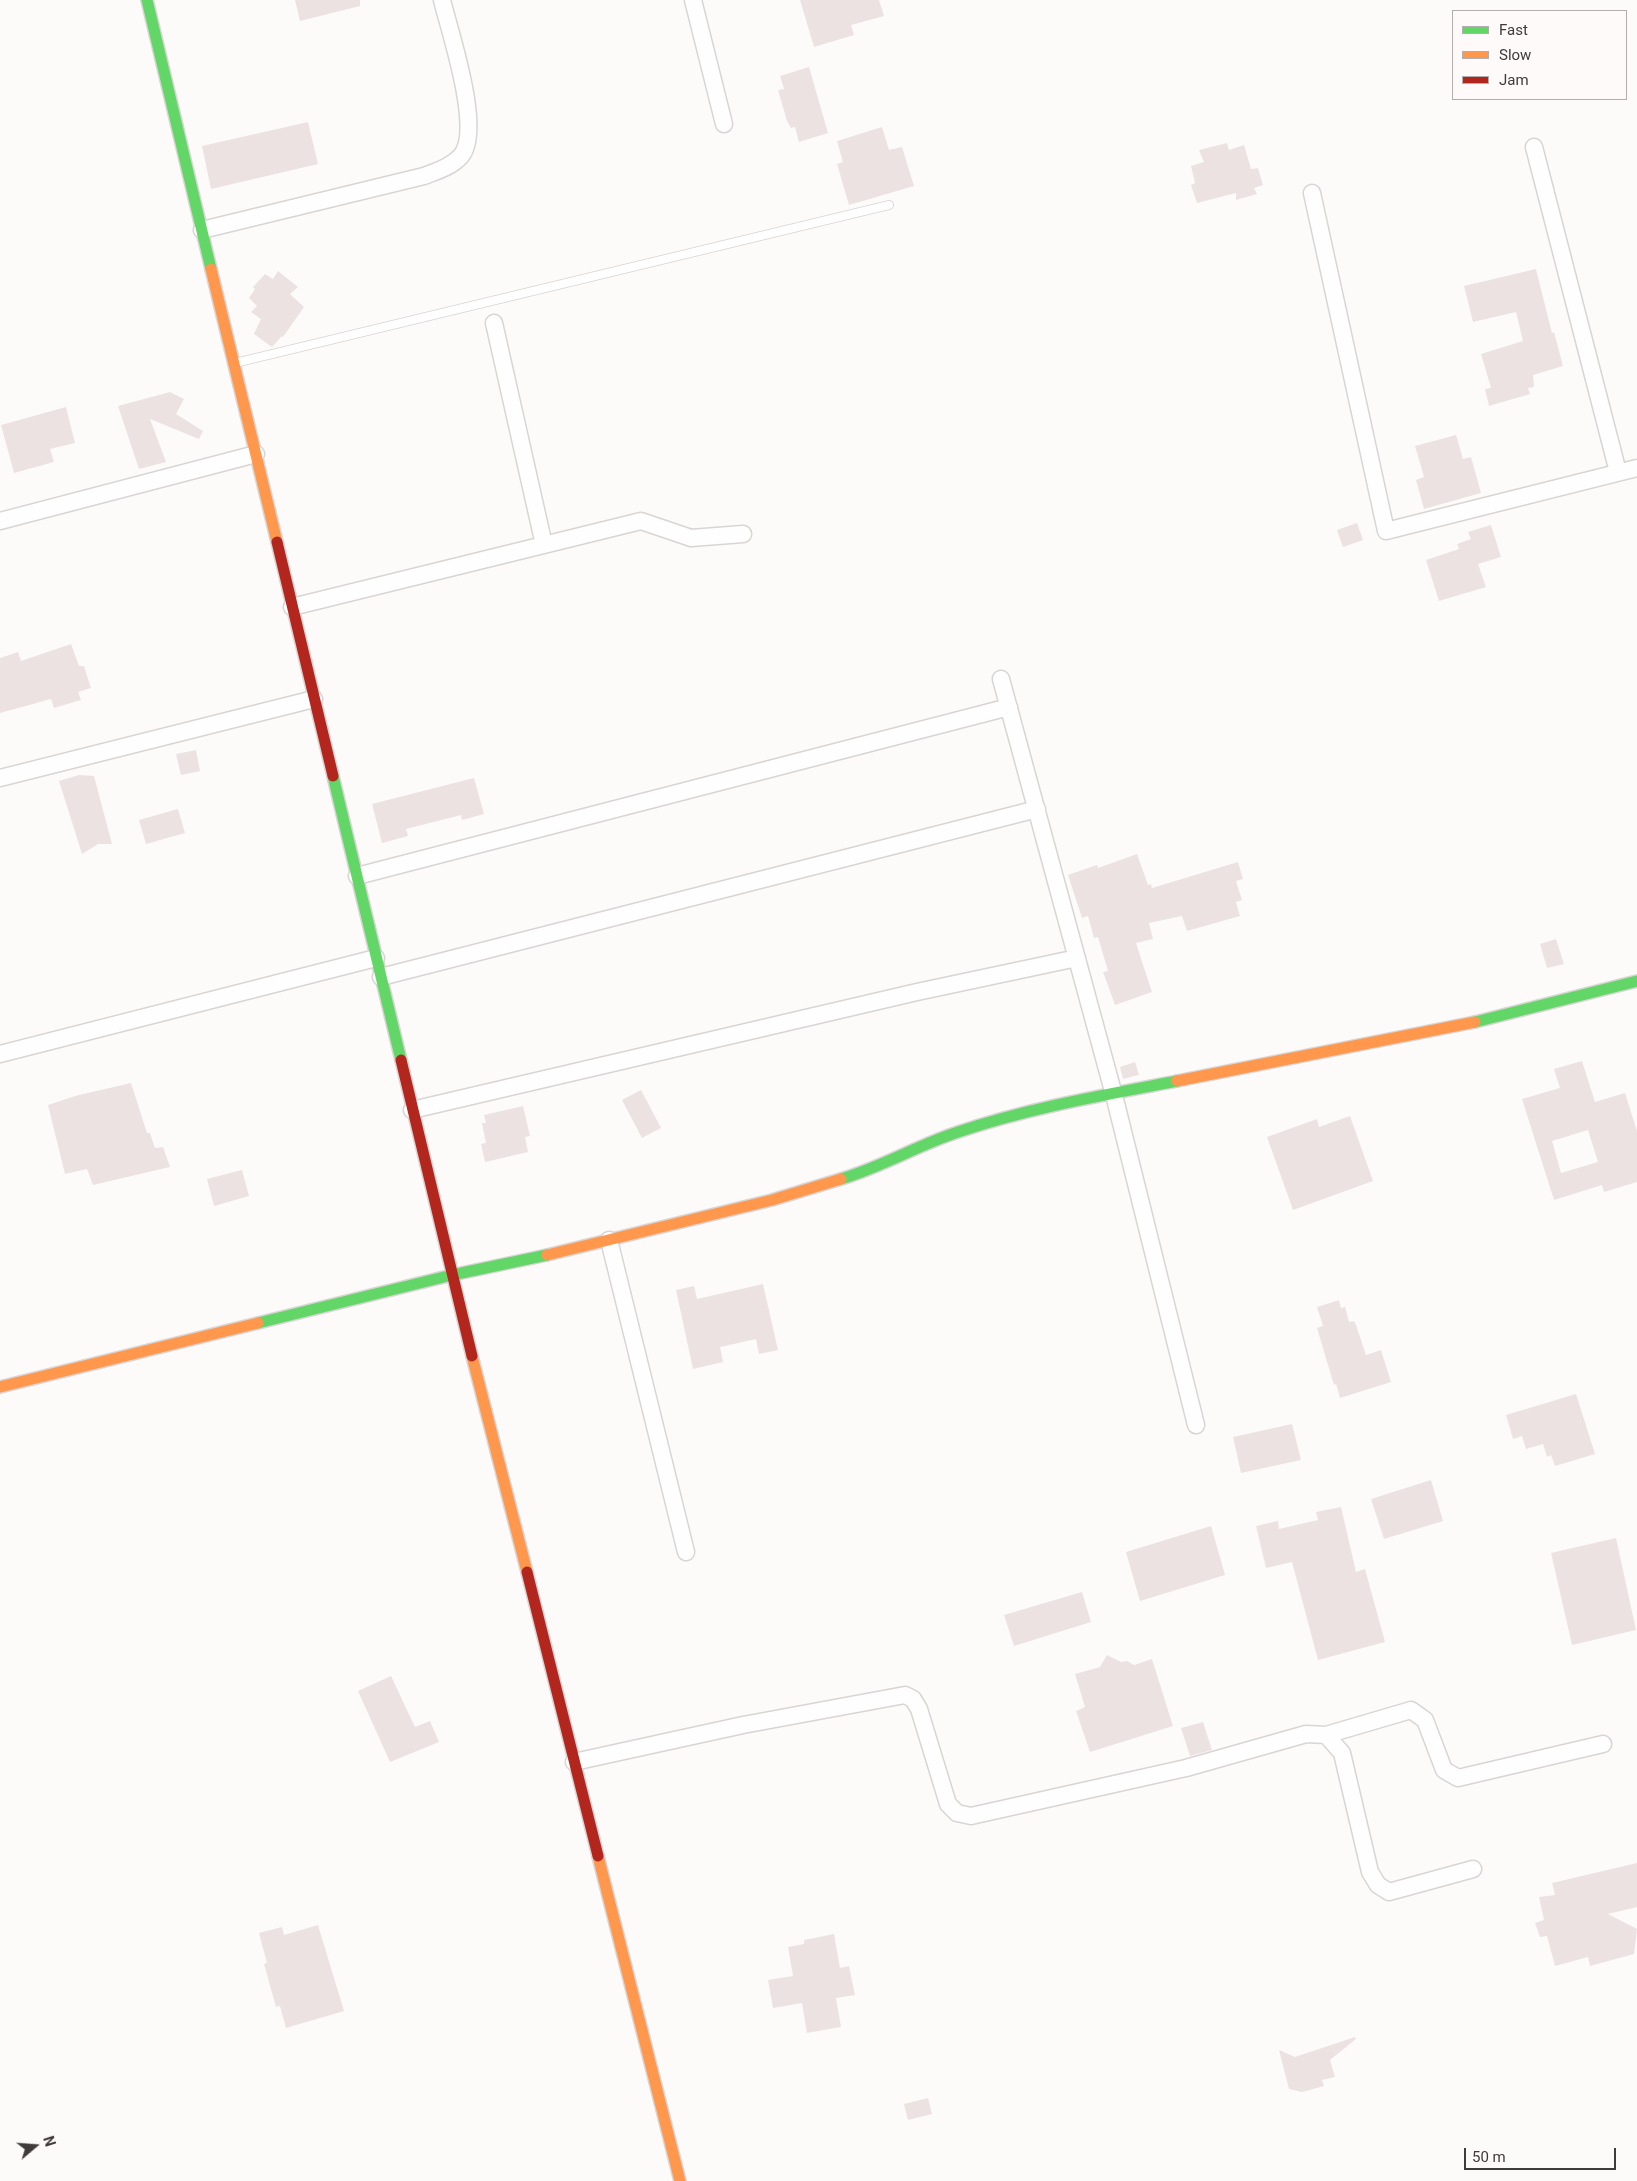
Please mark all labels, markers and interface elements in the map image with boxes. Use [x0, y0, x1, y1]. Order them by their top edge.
legend [1452, 10, 1627, 100]
text: Fast [1499, 21, 1528, 39]
text: Slow [1499, 46, 1531, 64]
text: Jam [1499, 71, 1529, 89]
north arrow [10, 2121, 60, 2171]
text: N [40, 2134, 58, 2149]
scale bar [1467, 2138, 1620, 2170]
text: 50 m [1472, 2148, 1506, 2166]

